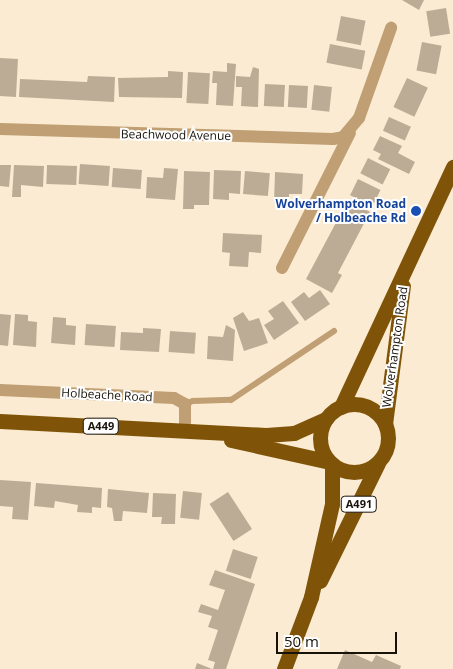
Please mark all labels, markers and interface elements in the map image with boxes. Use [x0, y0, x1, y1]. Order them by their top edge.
street label: Beachwood Avenue [121, 127, 231, 143]
place label: Wolverhampton Road / Holbeache Rd [276, 197, 406, 225]
marker: Wolverhampton Road / Holbeache Rd [410, 205, 422, 217]
street label: Wolverhampton Road [379, 286, 411, 408]
street label: Holbeache Road [61, 385, 153, 405]
road number: A449 [82, 418, 120, 434]
road number: A491 [340, 496, 378, 512]
scale bar [278, 622, 399, 654]
text: 50 m [284, 631, 319, 651]

